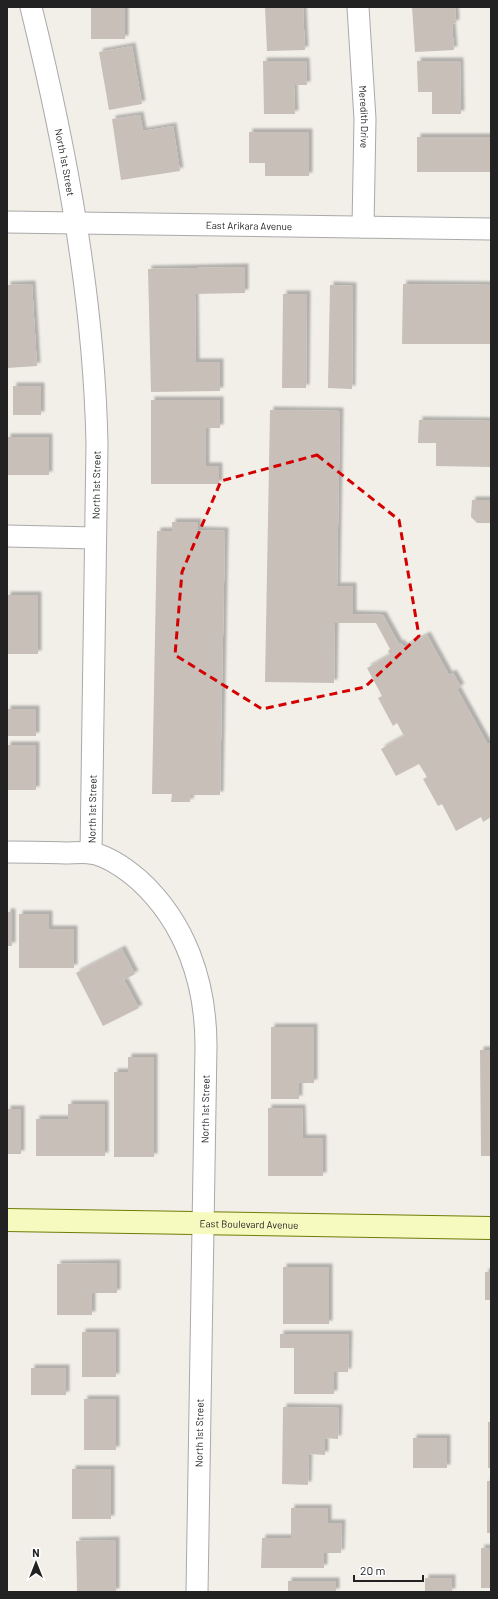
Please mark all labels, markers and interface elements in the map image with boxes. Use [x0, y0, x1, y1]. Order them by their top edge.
street label: Meredith Drive [357, 85, 371, 148]
street label: North 1st Street [53, 128, 77, 197]
street label: East Arikara Avenue [206, 219, 292, 232]
street label: North 1st Street [89, 450, 103, 519]
street label: North 1st Street [85, 774, 99, 843]
street label: North 1st Street [198, 1074, 212, 1143]
street label: East Boulevard Avenue [199, 1217, 299, 1231]
street label: North 1st Street [192, 1398, 206, 1467]
north arrow [16, 1543, 56, 1583]
text: N [32, 1546, 40, 1559]
scale bar [354, 1557, 423, 1583]
text: 20 m [360, 1563, 386, 1577]

